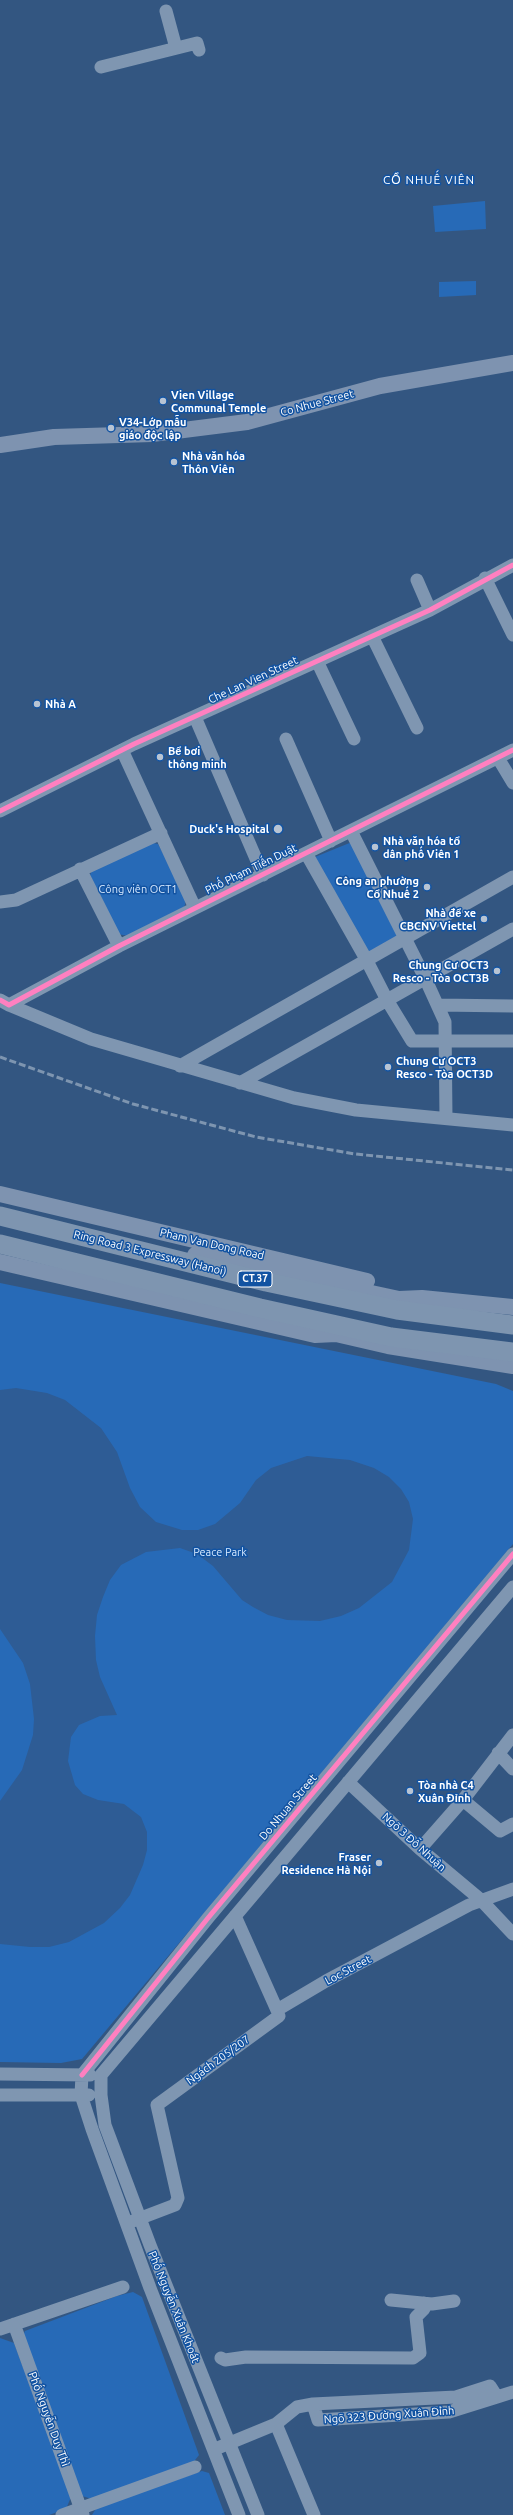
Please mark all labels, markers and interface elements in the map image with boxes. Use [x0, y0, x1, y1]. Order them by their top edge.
district label: CỔ NHUẾ VIÊN [383, 173, 475, 187]
street label: Co Nhue Street [279, 387, 355, 419]
place label: Vien Village Communal Temple [171, 388, 266, 414]
marker: Vien Village Communal Temple [158, 396, 168, 406]
place label: V34-Lớp mẫu giáo độc lập [119, 415, 186, 441]
marker: V34-Lớp mẫu giáo độc lập [106, 423, 116, 433]
place label: Nhà văn hóa Thôn Viên [182, 449, 245, 475]
marker: Nhà văn hóa Thôn Viên [169, 457, 179, 467]
street label: Che Lan Vien Street [206, 653, 300, 707]
place label: Nhà A [45, 697, 76, 711]
marker: Nhà A [32, 699, 42, 709]
place label: Bể bơi thông minh [168, 744, 227, 770]
marker: Bể bơi thông minh [155, 752, 165, 762]
place label: Duck's Hospital [189, 822, 269, 836]
marker: Duck's Hospital [272, 823, 284, 835]
place label: Nhà văn hóa tổ dân phố Viên 1 [383, 834, 460, 860]
street label: Phố Phạm Tiến Duật [203, 841, 299, 897]
marker: Nhà văn hóa tổ dân phố Viên 1 [370, 842, 380, 852]
place label: Công an phường Cổ Nhuế 2 [336, 874, 419, 900]
park label: Công viên OCT1 [99, 882, 177, 896]
marker: Công an phường Cổ Nhuế 2 [422, 882, 432, 892]
place label: Nhà để xe CBCNV Viettel [400, 906, 476, 932]
marker: Nhà để xe CBCNV Viettel [479, 914, 489, 924]
place label: Chung Cư OCT3 Resco - Tòa OCT3B [393, 958, 489, 984]
marker: Chung Cư OCT3 Resco - Tòa OCT3B [492, 966, 502, 976]
place label: Chung Cư OCT3 Resco - Tòa OCT3D [396, 1054, 493, 1080]
marker: Chung Cư OCT3 Resco - Tòa OCT3D [383, 1062, 393, 1072]
street label: Pham Van Dong Road [159, 1226, 265, 1262]
street label: Ring Road 3 Expressway (Hanoi) [72, 1228, 228, 1278]
road number: CT.37 [238, 1271, 272, 1287]
park label: Peace Park [193, 1545, 247, 1559]
street label: Do Nhuan Street [256, 1771, 320, 1843]
place label: Tòa nhà C4 Xuân Đỉnh [418, 1778, 474, 1804]
marker: Tòa nhà C4 Xuân Đỉnh [405, 1786, 415, 1796]
street label: Ngõ 3 Đỗ Nhuận [379, 1810, 449, 1874]
place label: Fraser Residence Hà Nội [281, 1850, 371, 1876]
marker: Fraser Residence Hà Nội [374, 1858, 384, 1868]
street label: Loc Street [323, 1952, 373, 1988]
street label: Ngách 205/207 [184, 2033, 252, 2087]
street label: Phố Nguyễn Xuân Khoát [146, 2249, 202, 2365]
street label: Phố Nguyễn Duy Thì [26, 2370, 72, 2468]
street label: Ngõ 323 Đường Xuân Đỉnh [323, 2404, 455, 2426]

